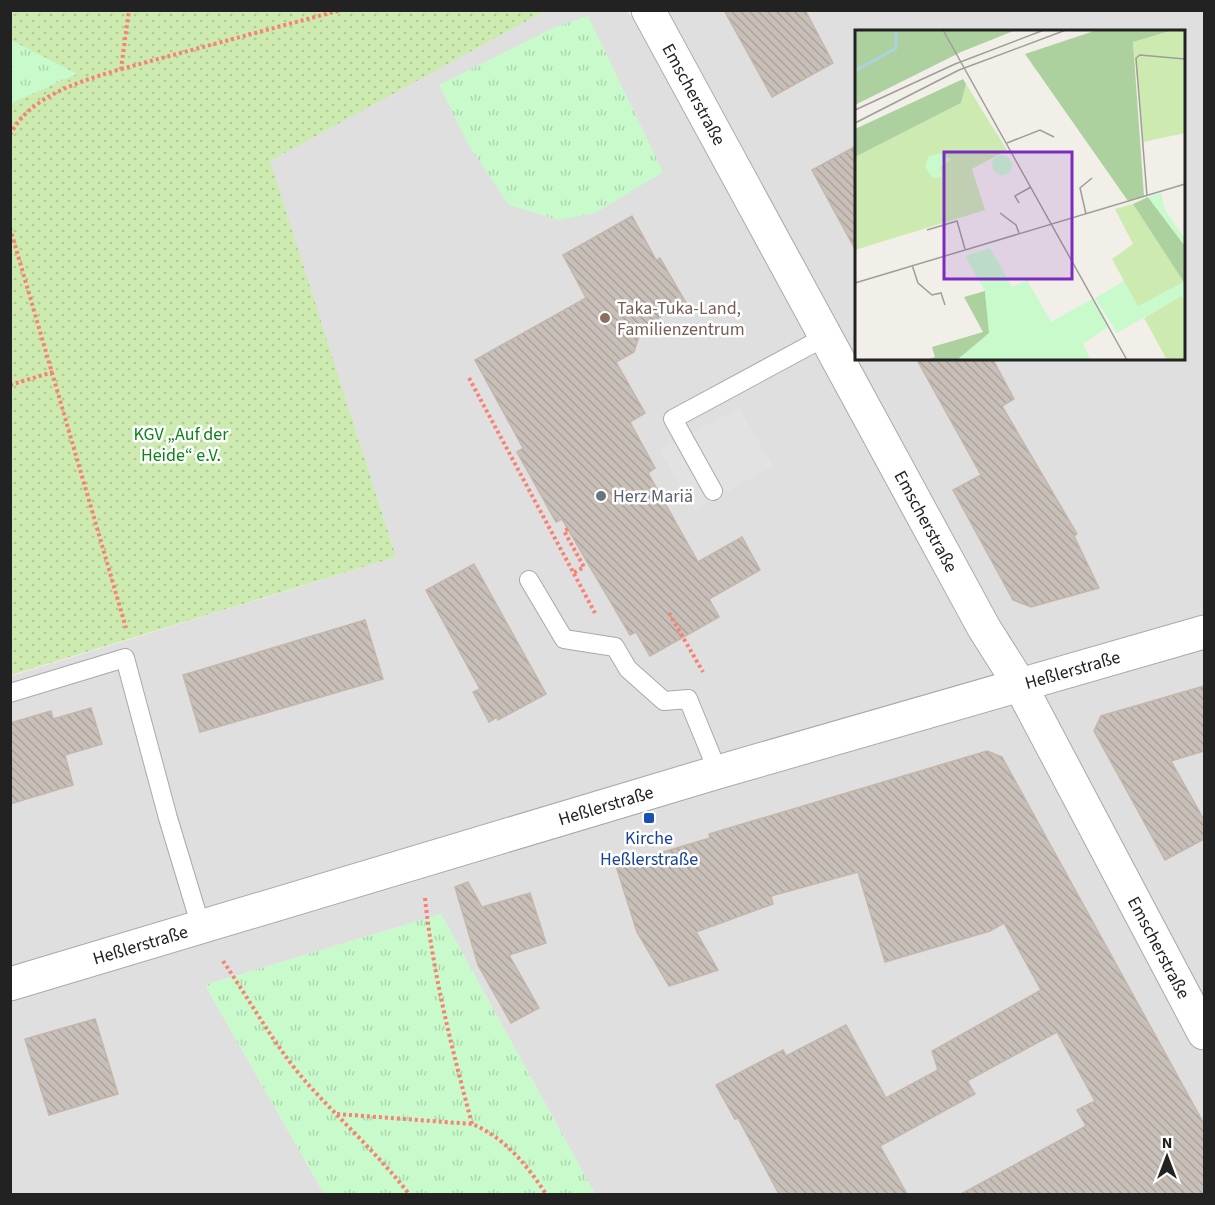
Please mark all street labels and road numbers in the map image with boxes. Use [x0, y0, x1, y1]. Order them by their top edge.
street label: Emscherstraße [656, 39, 732, 150]
street label: Emscherstraße [888, 466, 964, 577]
street label: Heßlerstraße [1022, 644, 1123, 695]
street label: Heßlerstraße [555, 779, 657, 832]
street label: Emscherstraße [1121, 892, 1196, 1003]
street label: Heßlerstraße [90, 919, 191, 971]

